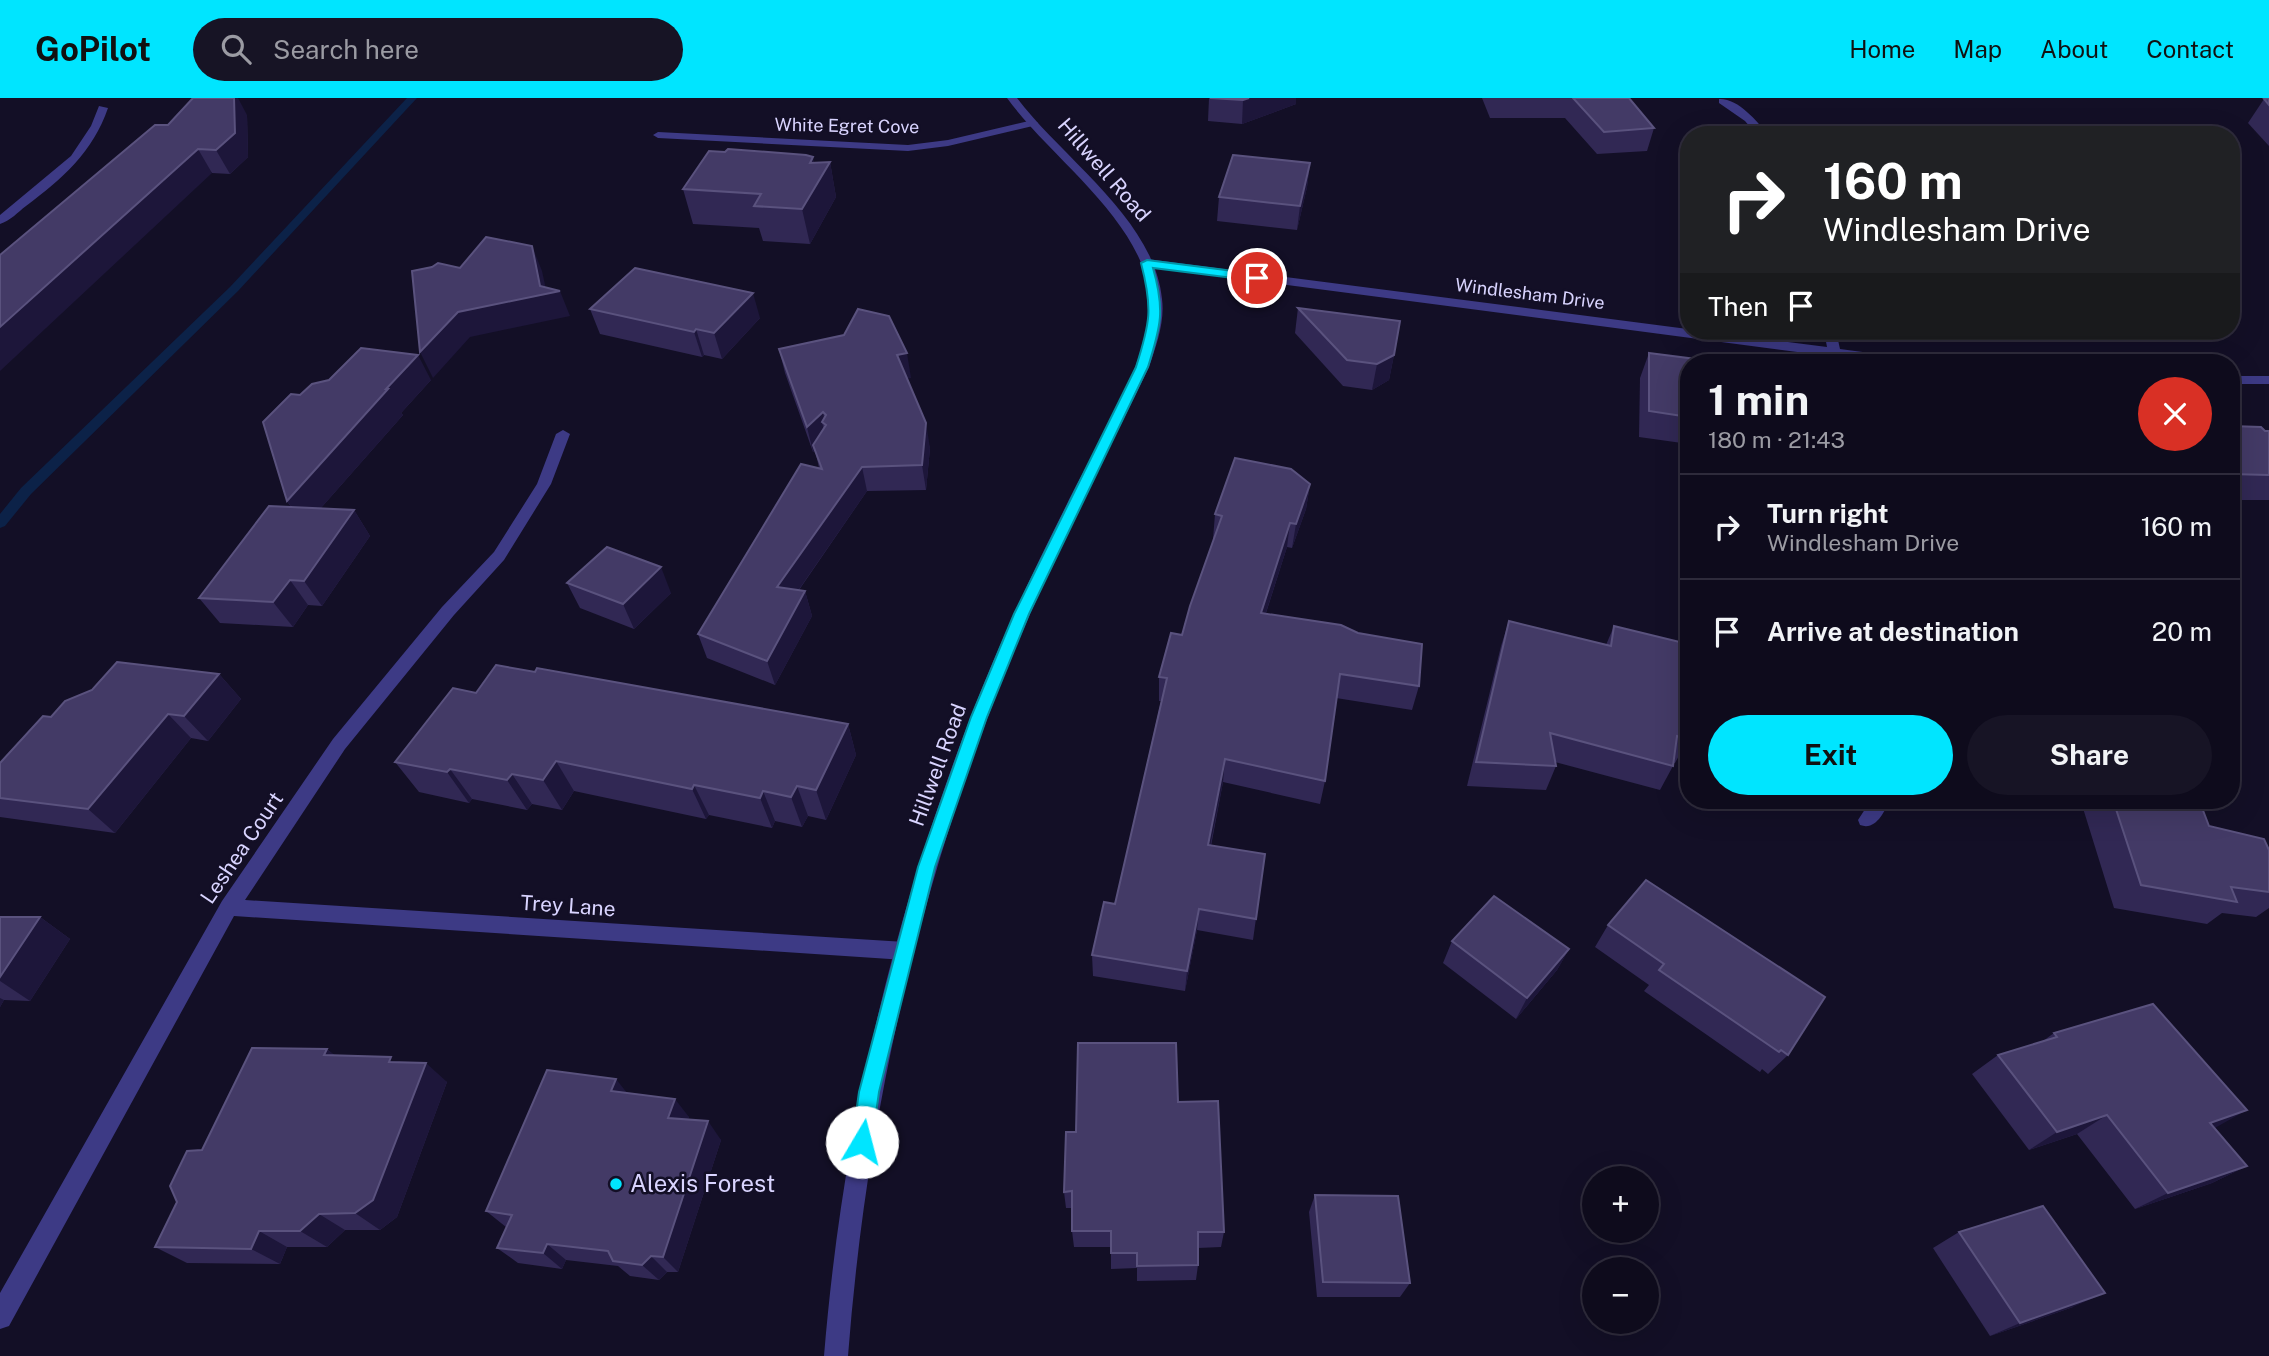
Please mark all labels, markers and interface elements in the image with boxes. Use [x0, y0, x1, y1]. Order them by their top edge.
search box [193, 18, 683, 81]
text: GoPilot [35, 30, 151, 68]
icon: search [217, 30, 255, 68]
text: Search here [273, 34, 419, 65]
text: Home [1849, 35, 1915, 63]
text: Map [1953, 35, 2002, 63]
text: About [2040, 35, 2108, 63]
text: Contact [2146, 35, 2234, 63]
street label: Hillwell Road [1053, 113, 1156, 226]
street label: White Egret Cove [774, 114, 920, 137]
text: 160 m [1823, 152, 1963, 210]
icon: right [1708, 154, 1799, 245]
text: Windlesham Drive [1823, 211, 2091, 248]
pin [1227, 248, 1287, 308]
icon: arrive [1238, 259, 1276, 297]
street label: Windlesham Drive [1454, 274, 1606, 313]
icon: arrive [1782, 287, 1820, 325]
text: Then [1708, 291, 1768, 322]
text: 1 min [1708, 375, 1809, 424]
button: close [2138, 377, 2212, 451]
text: 180 m · 21:43 [1708, 426, 1845, 453]
text: Turn right [1767, 498, 1889, 529]
icon: right [1708, 508, 1746, 546]
text: 160 m [2141, 511, 2212, 542]
text: Windlesham Drive [1767, 529, 1959, 556]
icon: arrive [1708, 613, 1746, 651]
text: Arrive at destination [1767, 616, 2019, 647]
text: 20 m [2152, 616, 2212, 647]
street label: Hillwell Road [904, 700, 971, 830]
button: Exit [1708, 715, 1953, 795]
button: Share [1967, 715, 2212, 795]
street label: Leshea Court [195, 787, 288, 908]
street label: Trey Lane [520, 890, 616, 921]
position arrow [825, 1105, 899, 1179]
map controls [1582, 1166, 1659, 1334]
button: + [1582, 1166, 1659, 1243]
place label: Alexis Forest [630, 1169, 775, 1197]
marker: Alexis Forest [608, 1176, 624, 1192]
button: − [1582, 1257, 1659, 1334]

